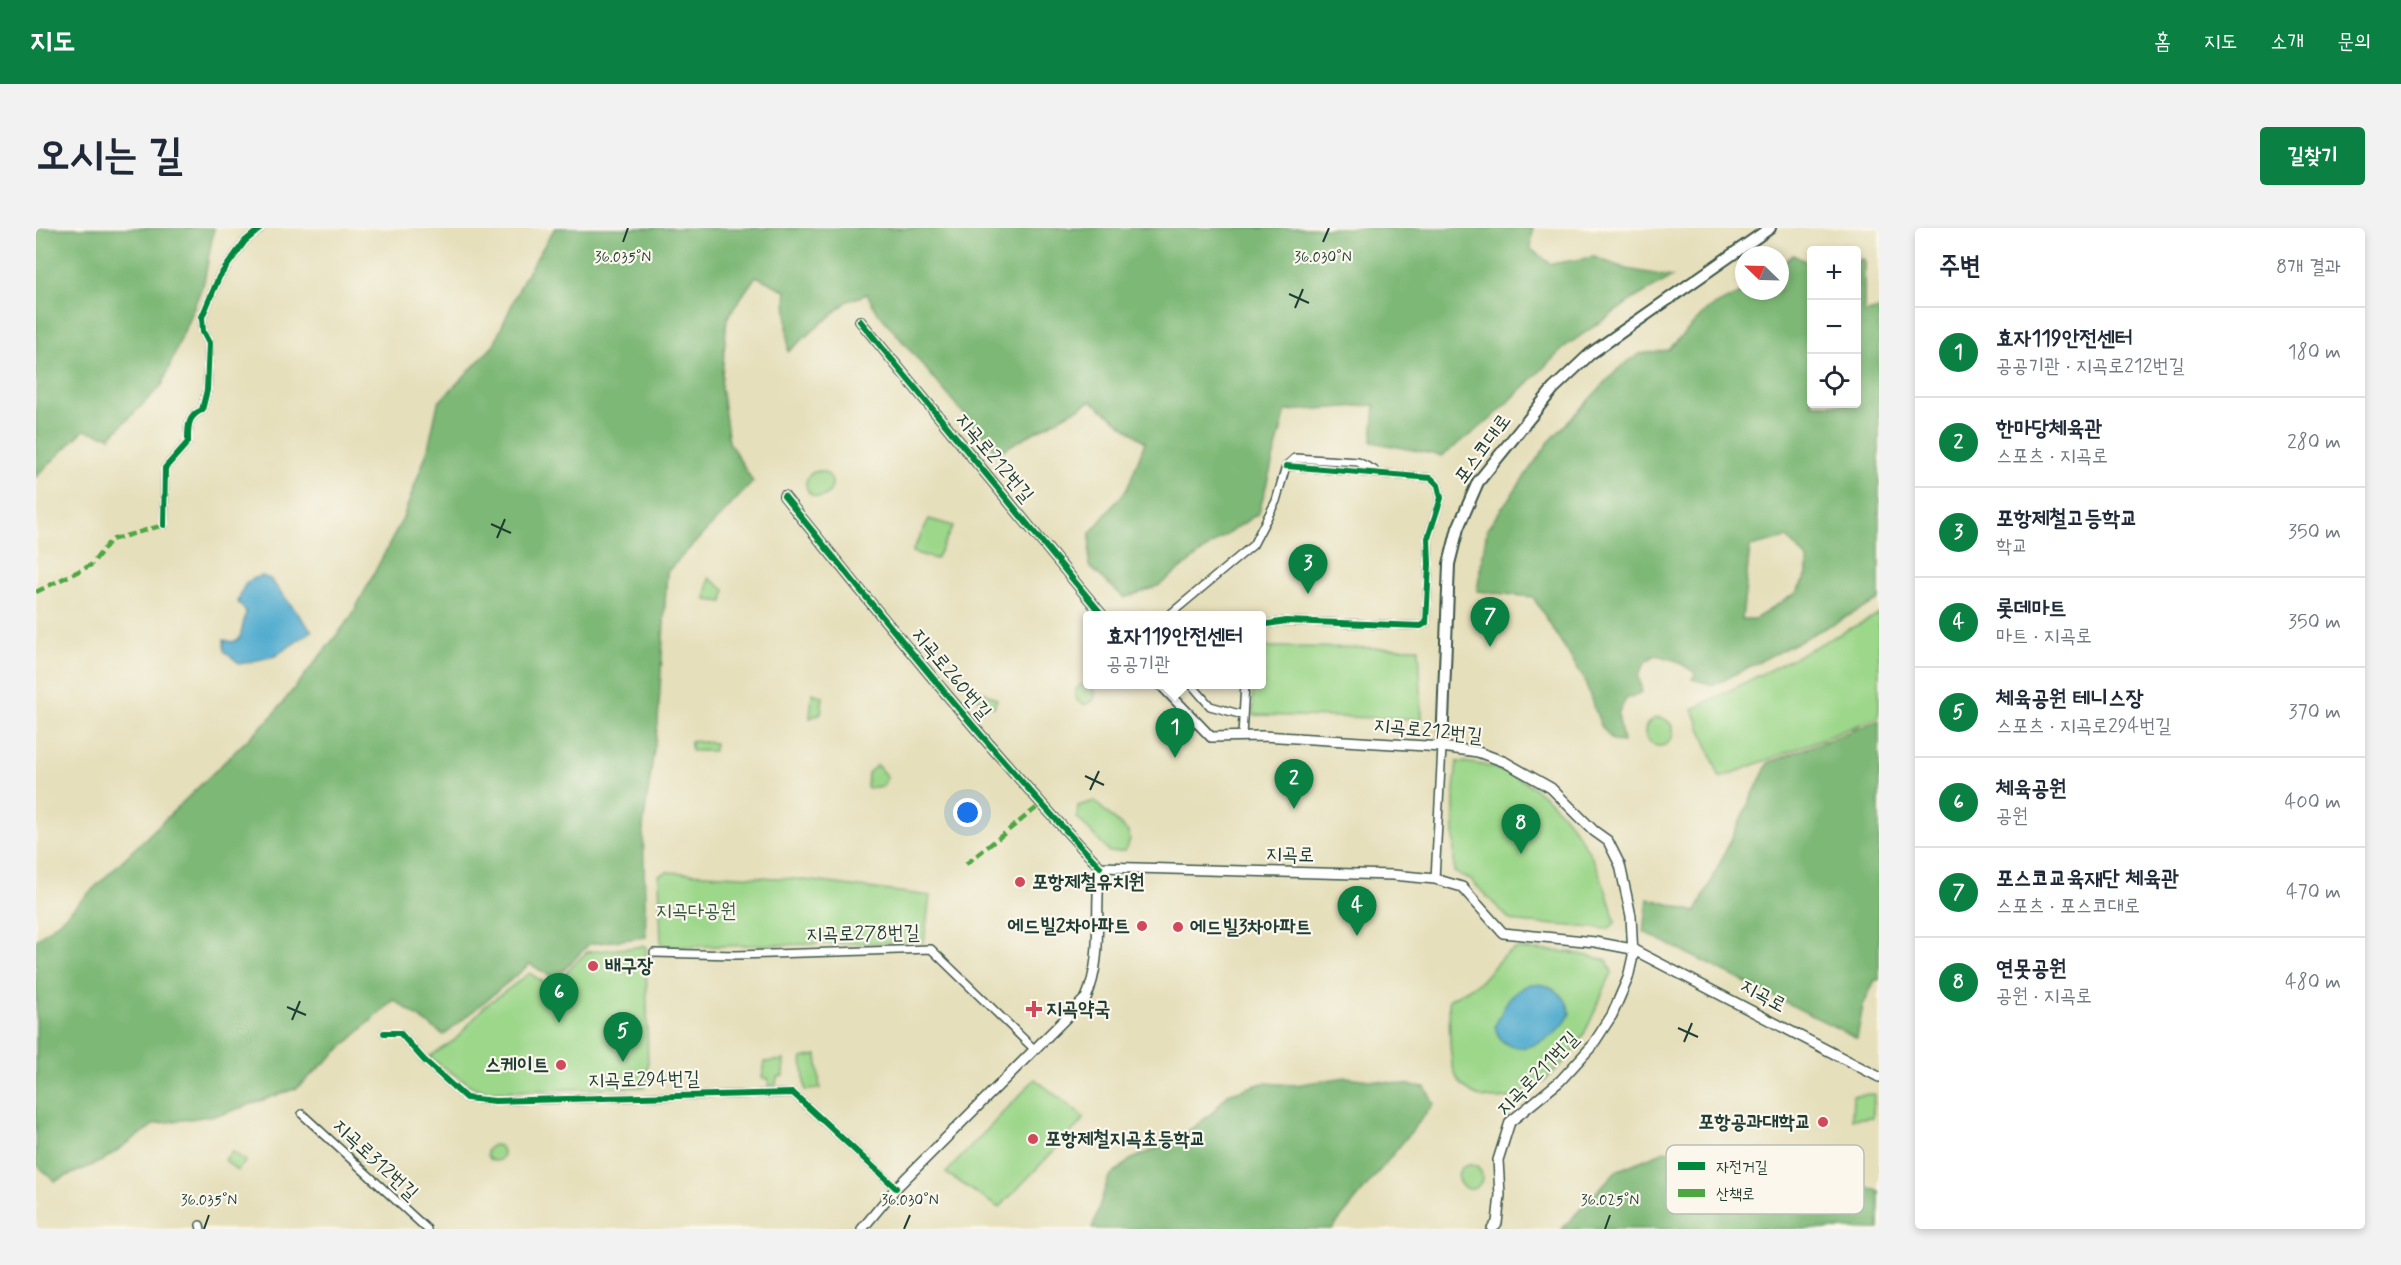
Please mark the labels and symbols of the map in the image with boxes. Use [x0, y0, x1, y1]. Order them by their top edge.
north arrow [1735, 246, 1789, 300]
text: 36.035°N [595, 248, 651, 268]
text: 36.030°N [1294, 248, 1352, 268]
street label: 지곡로212번길 [949, 408, 1039, 508]
street label: 포스코대로 [1448, 409, 1518, 489]
pin: 3 [1288, 544, 1328, 594]
pin: 7 [1470, 598, 1510, 647]
street label: 지곡로260번길 [905, 623, 997, 725]
pin: 1 [1156, 708, 1194, 758]
street label: 지곡로212번길 [1372, 712, 1484, 750]
pin: 2 [1274, 760, 1314, 809]
your location [953, 798, 982, 827]
pin: 8 [1502, 804, 1540, 854]
street label: 지곡로 [1266, 841, 1314, 869]
place label: 포항제철유치원 [1032, 869, 1145, 896]
marker: 포항제철유치원 [1013, 875, 1027, 889]
pin: 4 [1338, 886, 1376, 936]
park label: 지곡다공원 [656, 898, 736, 925]
place label: 에드빌2차아파트 [1008, 913, 1130, 940]
place label: 에드빌3차아파트 [1190, 914, 1312, 941]
marker: 에드빌2차아파트 [1135, 919, 1149, 933]
street label: 지곡로278번길 [806, 920, 920, 948]
marker: 에드빌3차아파트 [1171, 920, 1185, 934]
place label: 배구장 [605, 953, 653, 980]
marker: 배구장 [586, 959, 600, 973]
street label: 지곡로 [1735, 973, 1791, 1019]
pin: 6 [540, 974, 578, 1023]
place label: 지곡약국 [1046, 996, 1110, 1023]
marker: 지곡약국 [1027, 1002, 1041, 1016]
pin: 5 [604, 1012, 642, 1062]
street label: 지곡로211번길 [1491, 1026, 1585, 1122]
place label: 스케이트 [485, 1052, 549, 1079]
marker: 스케이트 [554, 1058, 568, 1072]
street label: 지곡로294번길 [588, 1066, 700, 1094]
place label: 포항공과대학교 [1698, 1109, 1811, 1136]
street label: 지곡로312번길 [326, 1113, 424, 1207]
marker: 포항공과대학교 [1816, 1115, 1830, 1129]
place label: 포항제철지곡초등학교 [1045, 1126, 1206, 1153]
marker: 포항제철지곡초등학교 [1026, 1132, 1040, 1146]
legend [1666, 1145, 1864, 1214]
text: 자전거길 [1716, 1157, 1768, 1178]
text: 산책로 [1716, 1184, 1755, 1205]
text: 36.035°N [181, 1191, 237, 1211]
text: 36.030°N [881, 1191, 939, 1211]
text: 36.025°N [1581, 1191, 1639, 1211]

